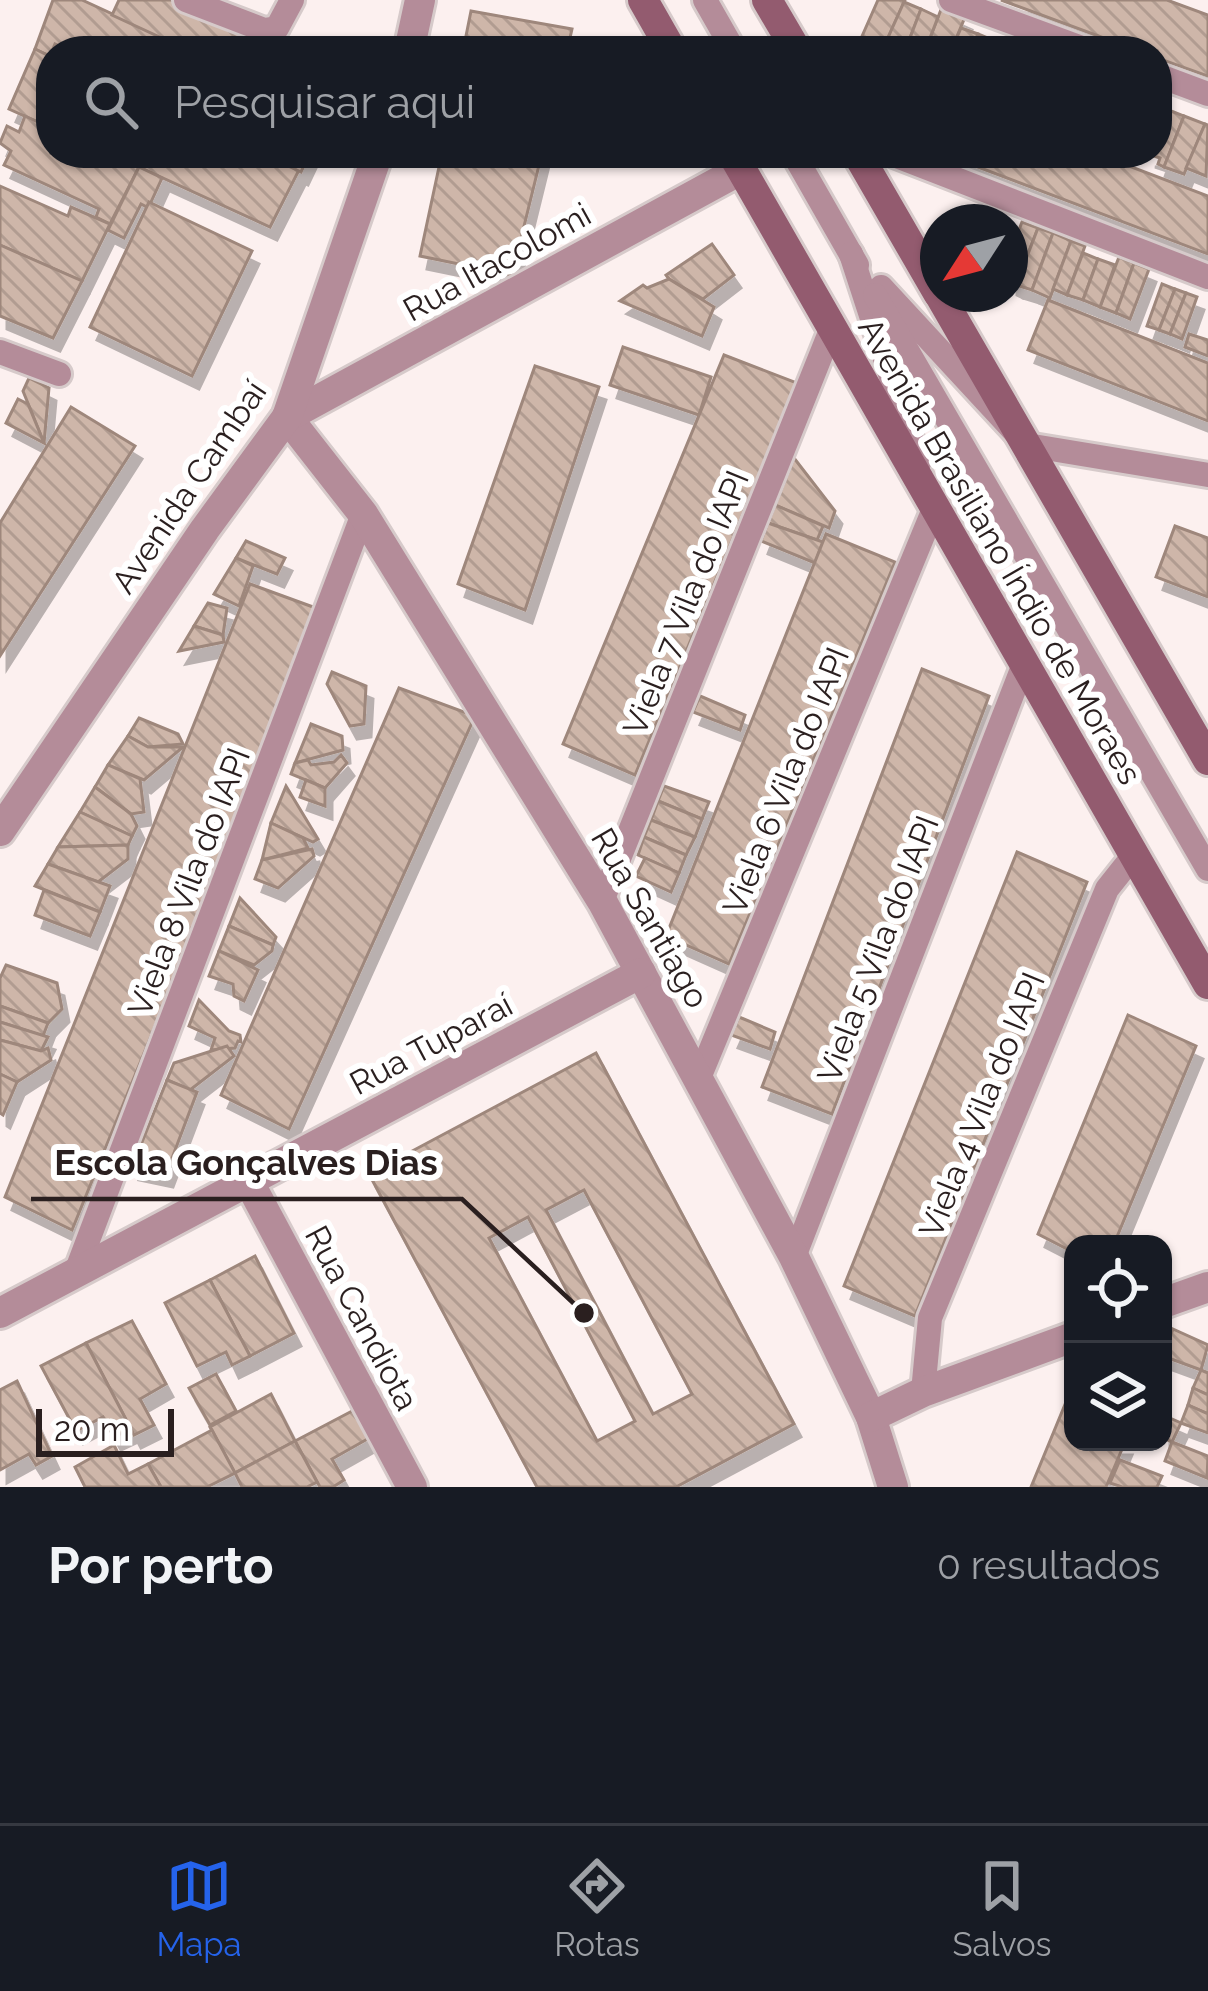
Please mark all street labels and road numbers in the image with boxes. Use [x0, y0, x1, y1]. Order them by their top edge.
street label: Rua Itacolomi [397, 195, 597, 329]
street label: Avenida Brasiliano Índio de Moraes [850, 311, 1150, 791]
street label: Avenida Cambaí [104, 373, 275, 600]
street label: Viela 7 Vila do IAPI [615, 465, 757, 741]
street label: Viela 6 Vila do IAPI [715, 642, 857, 920]
street label: Viela 8 Vila do IAPI [120, 742, 258, 1022]
street label: Viela 5 Vila do IAPI [809, 810, 947, 1088]
street label: Rua Santiago [583, 821, 717, 1015]
street label: Viela 4 Vila do IAPI [911, 967, 1053, 1243]
street label: Rua Tuparaí [343, 985, 520, 1103]
street label: Rua Candiota [297, 1219, 427, 1417]

